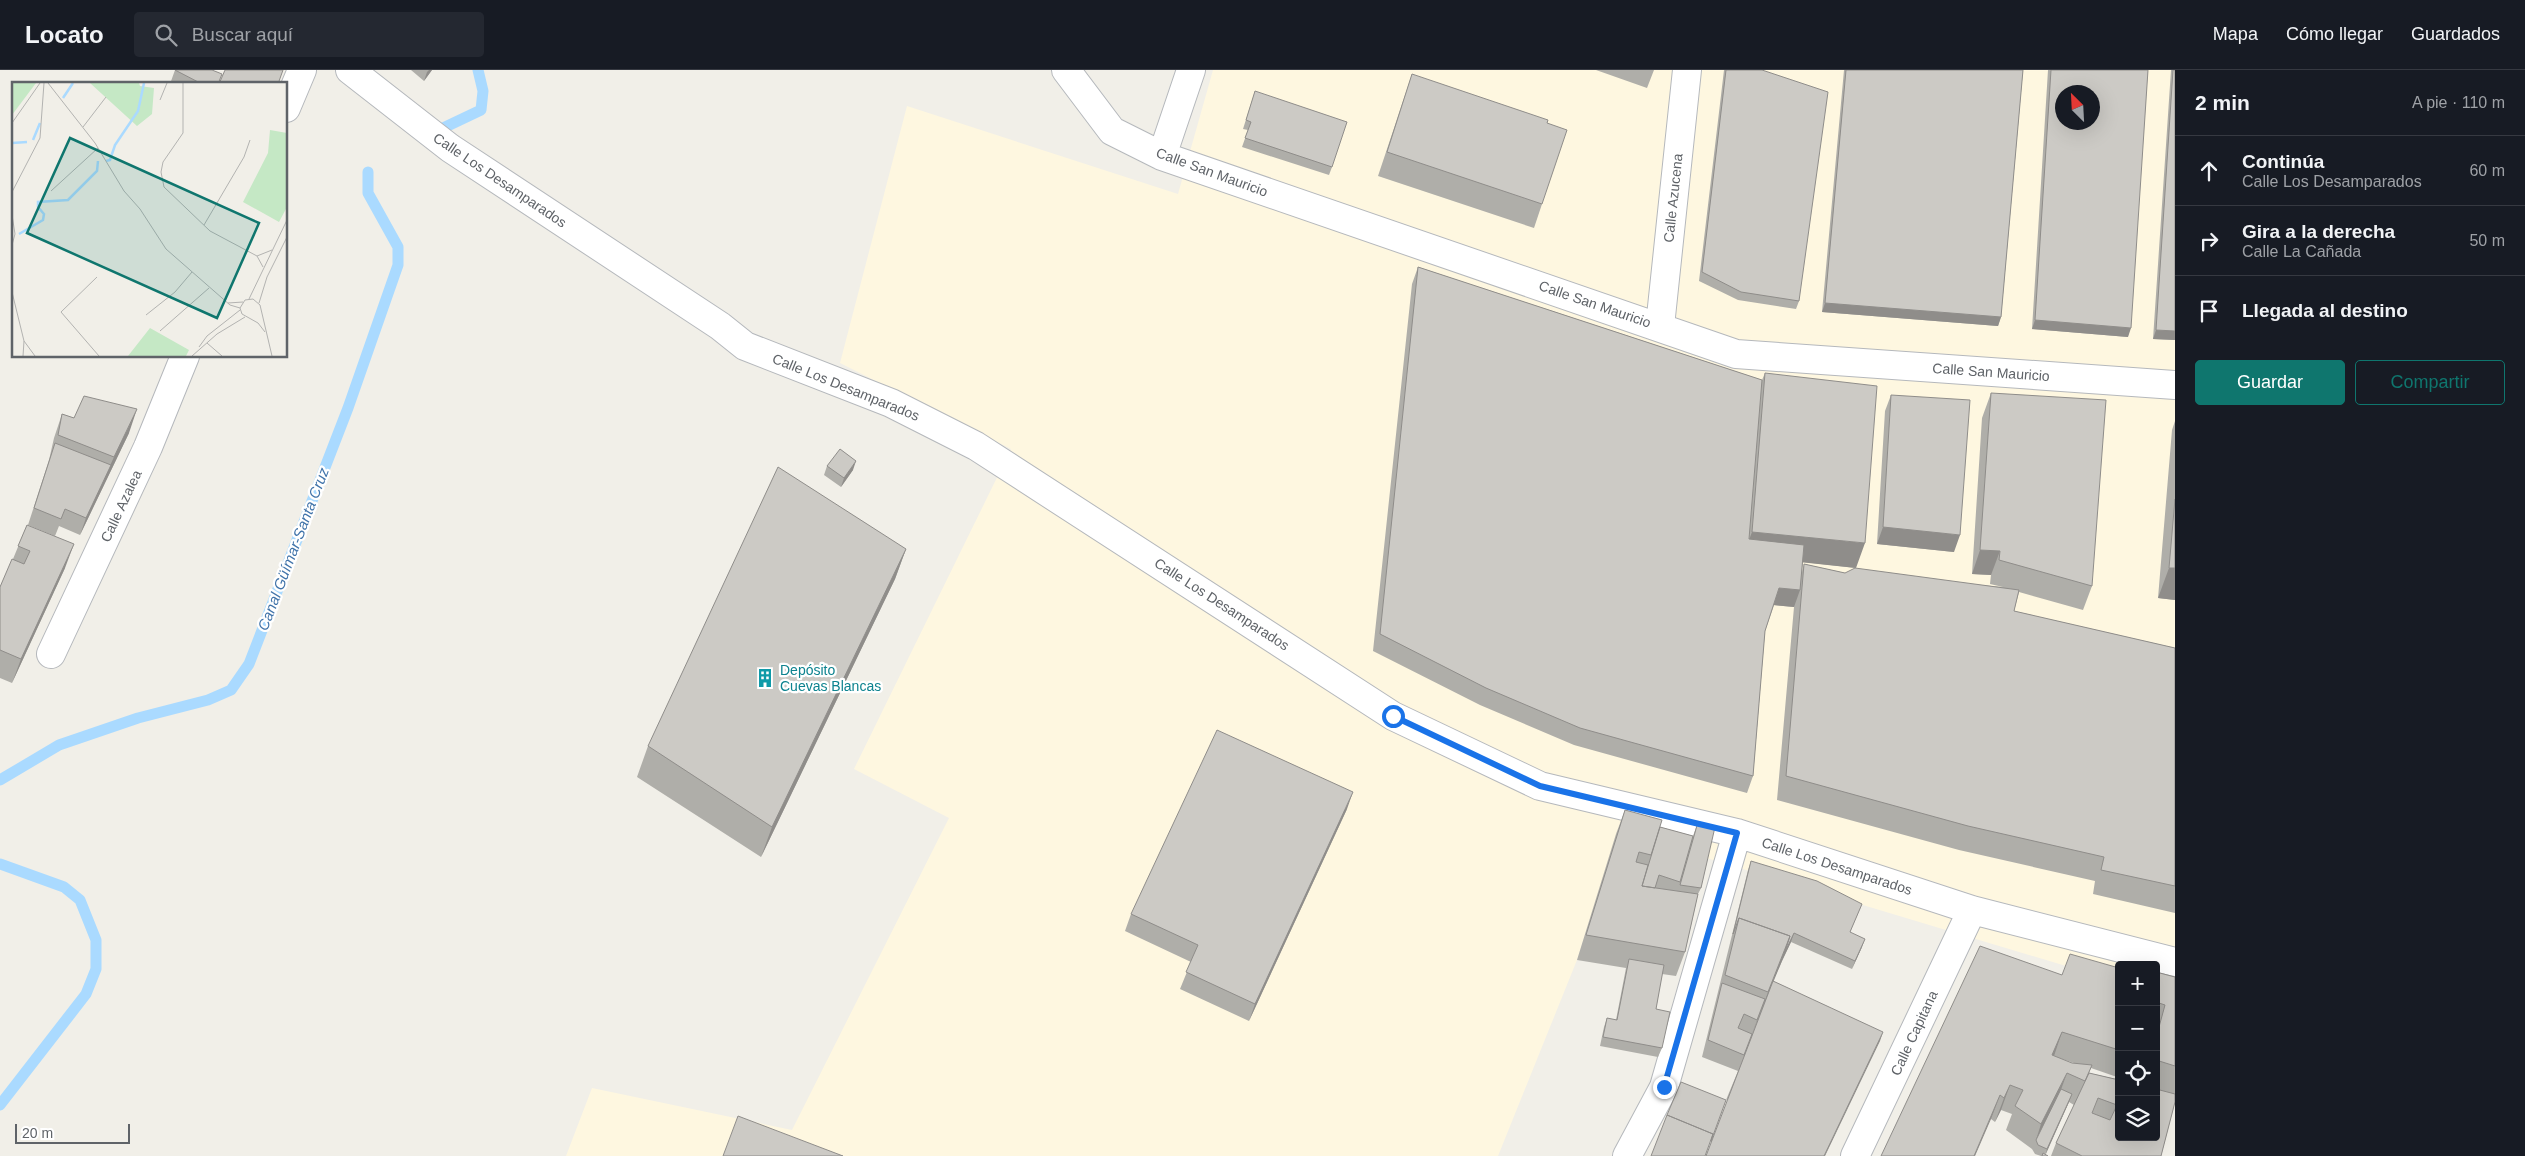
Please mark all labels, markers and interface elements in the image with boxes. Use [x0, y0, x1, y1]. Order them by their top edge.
search box [134, 12, 484, 57]
text: Locato [25, 21, 104, 48]
icon: search [152, 21, 180, 49]
text: Buscar aquí [192, 24, 293, 45]
text: Mapa [2213, 24, 2258, 44]
text: Cómo llegar [2286, 24, 2383, 44]
text: Guardados [2411, 24, 2500, 44]
inset map [12, 82, 288, 358]
north arrow [2055, 85, 2100, 130]
text: 2 min [2195, 91, 2250, 114]
text: A pie · 110 m [2412, 94, 2505, 111]
street label: Calle Los Desamparados [430, 129, 570, 231]
street label: Calle San Mauricio [1154, 144, 1270, 200]
text: Continúa [2242, 151, 2324, 172]
street label: Calle Azucena [1660, 152, 1686, 243]
icon: ahead [2195, 157, 2223, 185]
text: 60 m [2469, 162, 2505, 179]
text: Calle Los Desamparados [2242, 173, 2422, 190]
text: Gira a la derecha [2242, 221, 2395, 242]
icon: right [2195, 227, 2223, 255]
text: 50 m [2469, 232, 2505, 249]
text: Calle La Cañada [2242, 243, 2361, 260]
street label: Calle San Mauricio [1537, 277, 1653, 331]
icon: arrive [2195, 297, 2223, 325]
text: Llegada al destino [2242, 300, 2408, 321]
street label: Calle Los Desamparados [770, 350, 922, 424]
street label: Calle San Mauricio [1932, 360, 2050, 384]
button: Guardar [2195, 360, 2345, 405]
button: Compartir [2355, 360, 2505, 405]
water label: Canal Güímar-Santa Cruz [254, 465, 332, 633]
street label: Calle Azalea [97, 467, 145, 545]
street label: Calle Los Desamparados [1152, 554, 1292, 654]
place label: Depósito Cuevas Blancas [780, 662, 881, 694]
building icon: Depósito Cuevas Blancas [754, 667, 776, 689]
route start [1382, 705, 1405, 728]
street label: Calle Los Desamparados [1760, 834, 1914, 898]
map controls [2115, 961, 2160, 1141]
button: + [2115, 961, 2160, 1006]
street label: Calle Capitana [1887, 988, 1941, 1078]
button: − [2115, 1006, 2160, 1051]
button: locate [2115, 1051, 2160, 1096]
route end [1653, 1076, 1676, 1099]
button: layers [2115, 1096, 2160, 1141]
scale bar [15, 1121, 130, 1144]
text: 20 m [22, 1125, 53, 1141]

